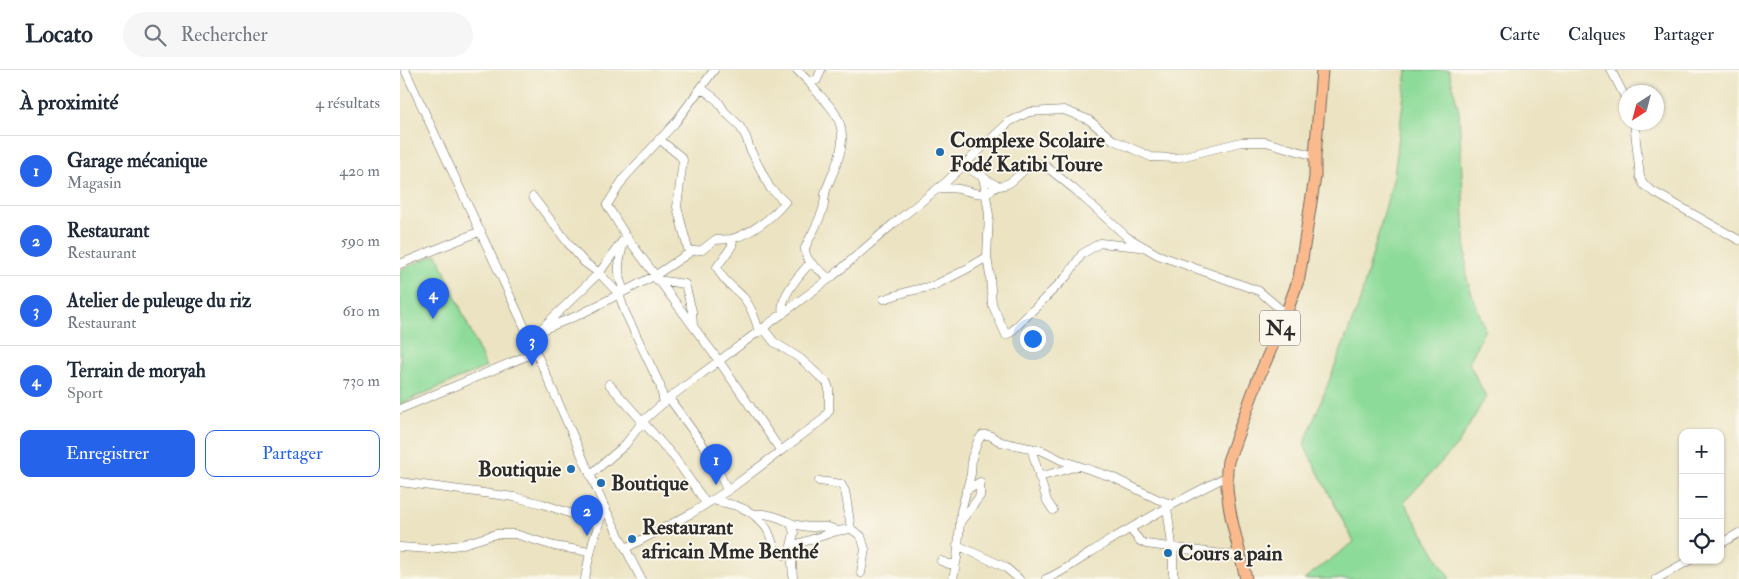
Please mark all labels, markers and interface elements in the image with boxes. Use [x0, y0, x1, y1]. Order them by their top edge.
search box [123, 12, 473, 57]
text: Locato [25, 19, 93, 50]
icon: search [141, 21, 169, 49]
text: Rechercher [181, 23, 267, 47]
text: Carte [1499, 23, 1540, 46]
text: Calques [1568, 23, 1625, 46]
text: Partager [1653, 23, 1714, 46]
north arrow [1619, 85, 1664, 130]
text: À proximité [20, 89, 118, 116]
text: 4 résultats [315, 93, 380, 113]
place label: Complexe Scolaire Fodé Katibi Toure [950, 127, 1105, 178]
marker: Complexe Scolaire Fodé Katibi Toure [934, 146, 946, 158]
text: Garage mécanique [67, 149, 208, 173]
text: 1 [33, 161, 39, 181]
text: 420 m [339, 161, 380, 181]
text: Magasin [67, 173, 121, 193]
text: Restaurant [67, 219, 149, 243]
text: 2 [32, 231, 40, 251]
text: 590 m [341, 231, 380, 251]
text: Restaurant [67, 243, 136, 263]
pin: 4 [417, 278, 449, 319]
text: Atelier de puleuge du riz [67, 289, 251, 313]
text: 3 [33, 301, 39, 321]
text: 610 m [342, 301, 380, 321]
road number: N4 [1260, 310, 1300, 346]
text: Restaurant [67, 313, 136, 333]
pin: 3 [516, 325, 548, 366]
your location [1020, 326, 1046, 352]
text: Terrain de moryah [67, 359, 206, 383]
text: 4 [32, 371, 40, 391]
text: 730 m [343, 371, 380, 391]
text: Sport [67, 383, 103, 403]
map controls [1679, 429, 1724, 564]
button: + [1679, 429, 1724, 474]
button: Enregistrer [20, 430, 195, 477]
button: Partager [205, 430, 380, 477]
pin: 1 [700, 444, 732, 485]
place label: Boutiquie [478, 456, 561, 483]
marker: Boutiquie [565, 463, 577, 475]
place label: Boutique [611, 470, 689, 497]
button: − [1679, 474, 1724, 519]
marker: Boutique [595, 477, 607, 489]
pin: 2 [571, 495, 603, 536]
place label: Restaurant africain Mme Benthé [642, 514, 819, 565]
button: locate [1679, 519, 1724, 564]
marker: Restaurant africain Mme Benthé [626, 533, 638, 545]
place label: Cours a pain [1178, 540, 1283, 567]
marker: Cours a pain [1162, 547, 1174, 559]

